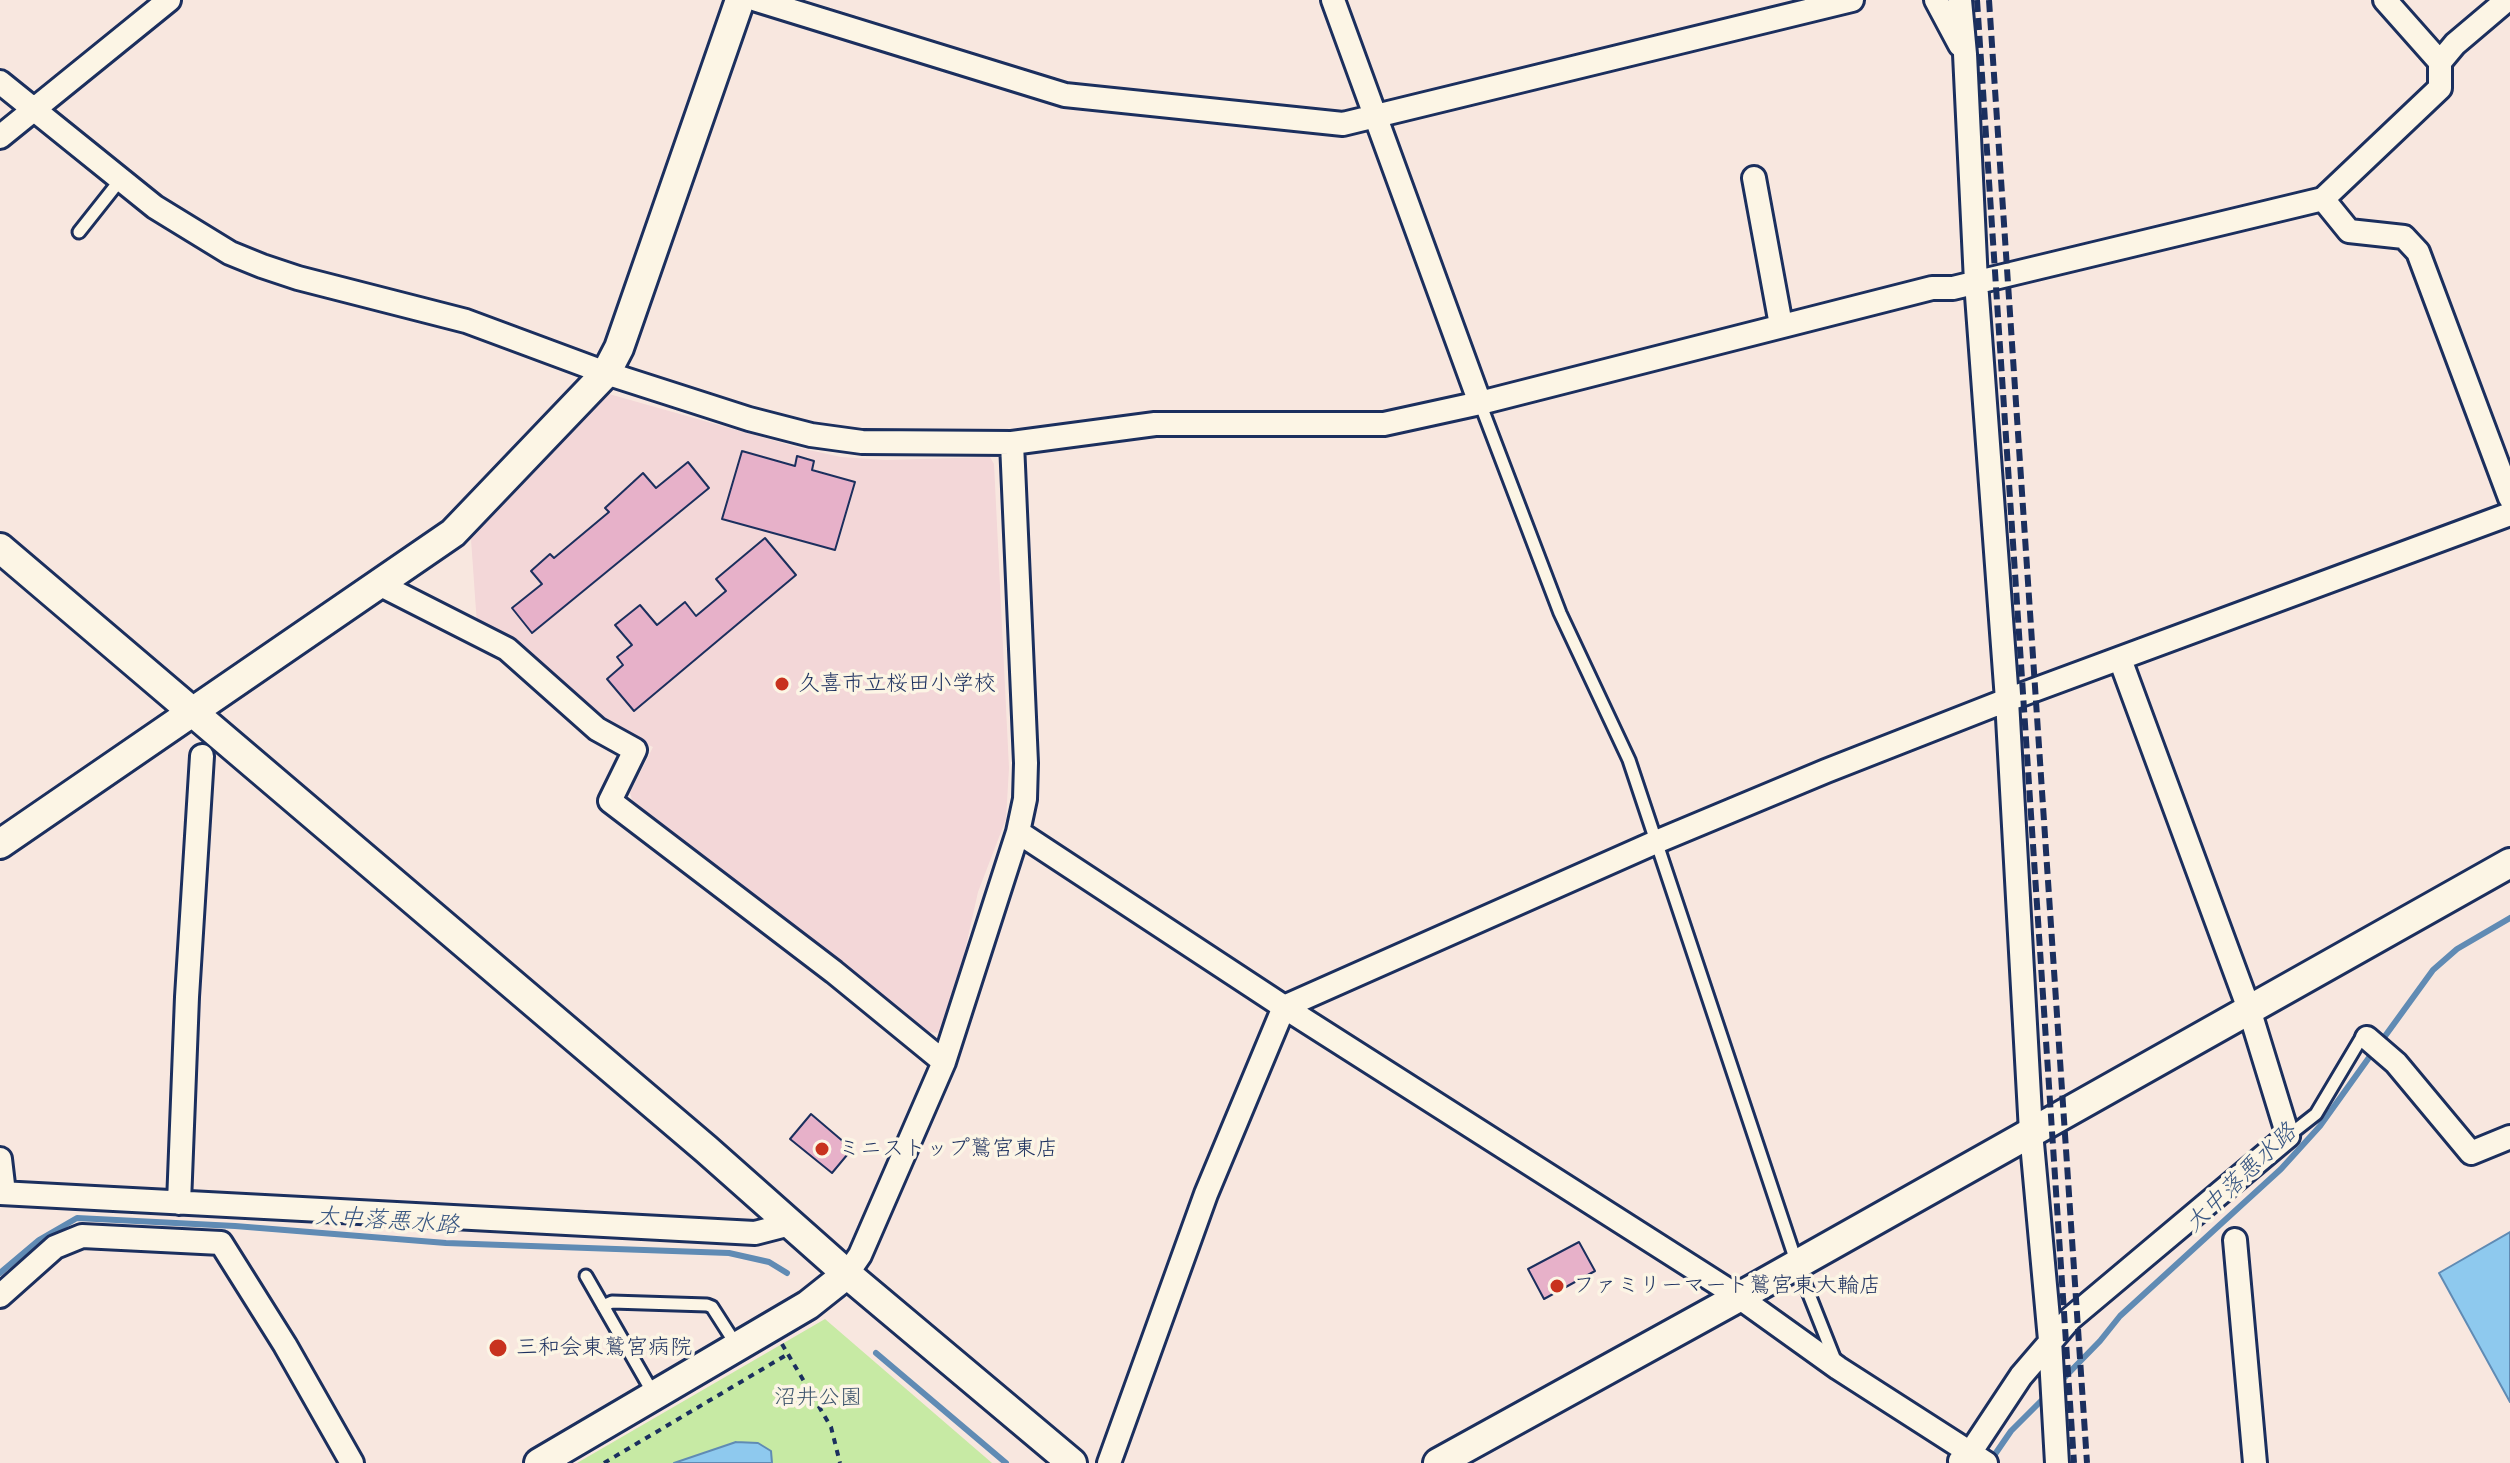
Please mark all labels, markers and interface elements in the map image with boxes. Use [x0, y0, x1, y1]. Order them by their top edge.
place label: 久喜市立桜田小学校 [798, 671, 996, 697]
marker: 久喜市立桜田小学校 [773, 675, 791, 693]
water label: 大中落悪水路 [2179, 1118, 2303, 1238]
place label: ミニストップ鷲宮東店 [838, 1136, 1058, 1162]
marker: ミニストップ鷲宮東店 [813, 1140, 831, 1158]
water label: 大中落悪水路 [314, 1202, 460, 1240]
place label: ファミリーマート鷲宮東大輪店 [1573, 1273, 1881, 1299]
marker: ファミリーマート鷲宮東大輪店 [1548, 1277, 1566, 1295]
place label: 三和会東鷲宮病院 [516, 1335, 692, 1361]
marker: 三和会東鷲宮病院 [487, 1337, 509, 1359]
park label: 沼井公園 [774, 1385, 862, 1411]

